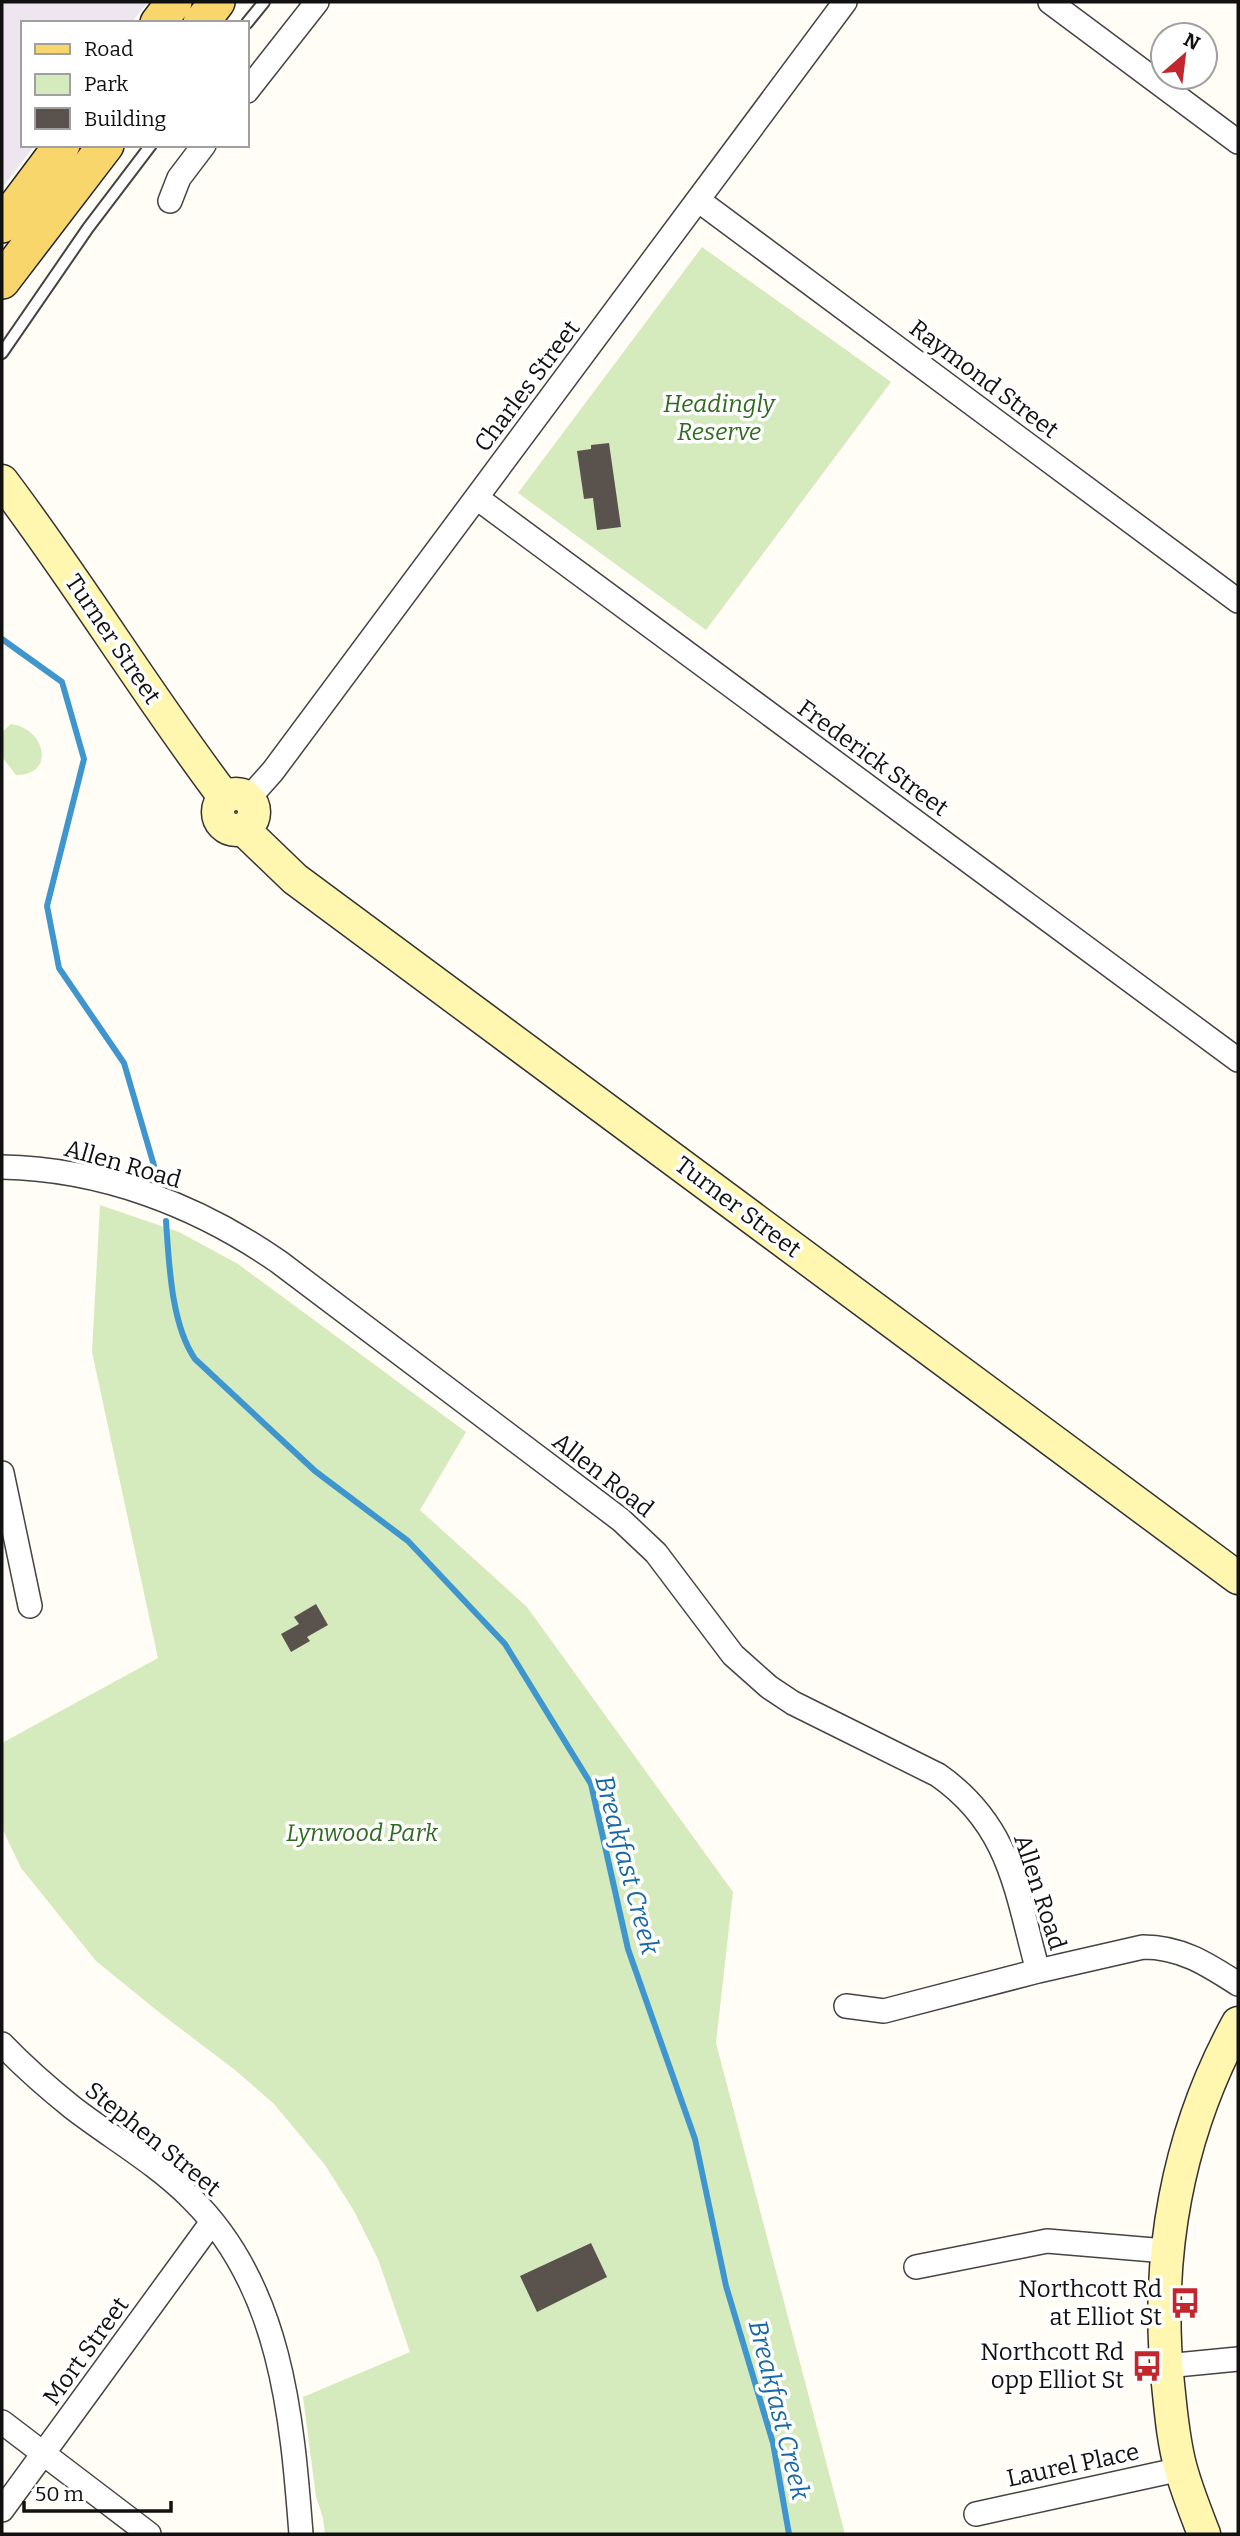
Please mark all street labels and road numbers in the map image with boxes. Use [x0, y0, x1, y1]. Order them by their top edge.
street label: Raymond Street [904, 314, 1064, 444]
street label: Charles Street [469, 315, 586, 457]
street label: Turner Street [59, 569, 167, 709]
street label: Frederick Street [792, 694, 954, 822]
street label: Allen Road [61, 1134, 185, 1194]
street label: Turner Street [670, 1151, 807, 1264]
street label: Allen Road [547, 1427, 659, 1523]
street label: Allen Road [1008, 1831, 1072, 1953]
street label: Stephen Street [80, 2076, 226, 2202]
street label: Mort Street [37, 2291, 135, 2410]
street label: Laurel Place [1004, 2437, 1142, 2493]

